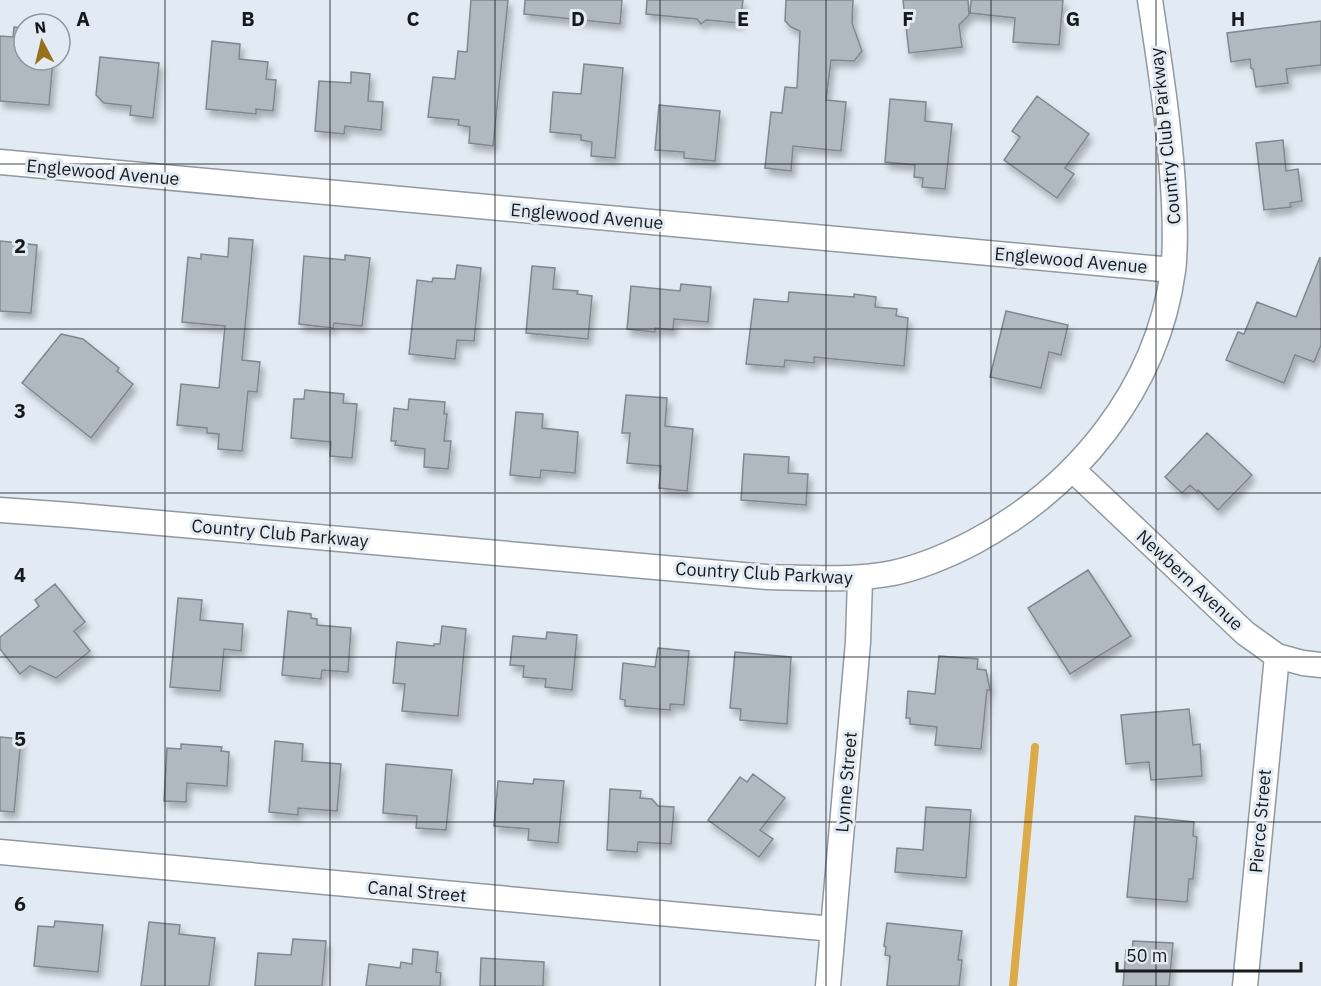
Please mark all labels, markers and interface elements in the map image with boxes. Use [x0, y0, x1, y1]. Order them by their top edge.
text: A [76, 5, 90, 32]
text: B [241, 5, 255, 32]
text: C [406, 5, 420, 32]
text: D [571, 5, 585, 32]
text: E [737, 5, 749, 32]
text: F [902, 5, 914, 32]
text: G [1066, 5, 1080, 32]
text: H [1231, 5, 1245, 32]
north arrow [12, 12, 72, 72]
text: N [33, 16, 47, 38]
street label: Country Club Parkway [1144, 46, 1186, 226]
street label: Englewood Avenue [25, 154, 181, 190]
street label: Englewood Avenue [509, 198, 665, 234]
text: 2 [14, 232, 26, 259]
street label: Englewood Avenue [993, 242, 1149, 278]
text: 3 [14, 397, 26, 424]
street label: Country Club Parkway [191, 514, 369, 552]
street label: Newbern Avenue [1132, 525, 1248, 635]
street label: Country Club Parkway [675, 557, 853, 589]
text: 4 [14, 561, 26, 588]
text: 5 [14, 725, 26, 752]
street label: Lynne Street [830, 731, 862, 833]
street label: Pierce Street [1244, 768, 1276, 874]
street label: Canal Street [367, 875, 467, 907]
text: 6 [14, 890, 26, 917]
scale bar [1117, 935, 1302, 973]
text: 50 m [1126, 944, 1168, 967]

